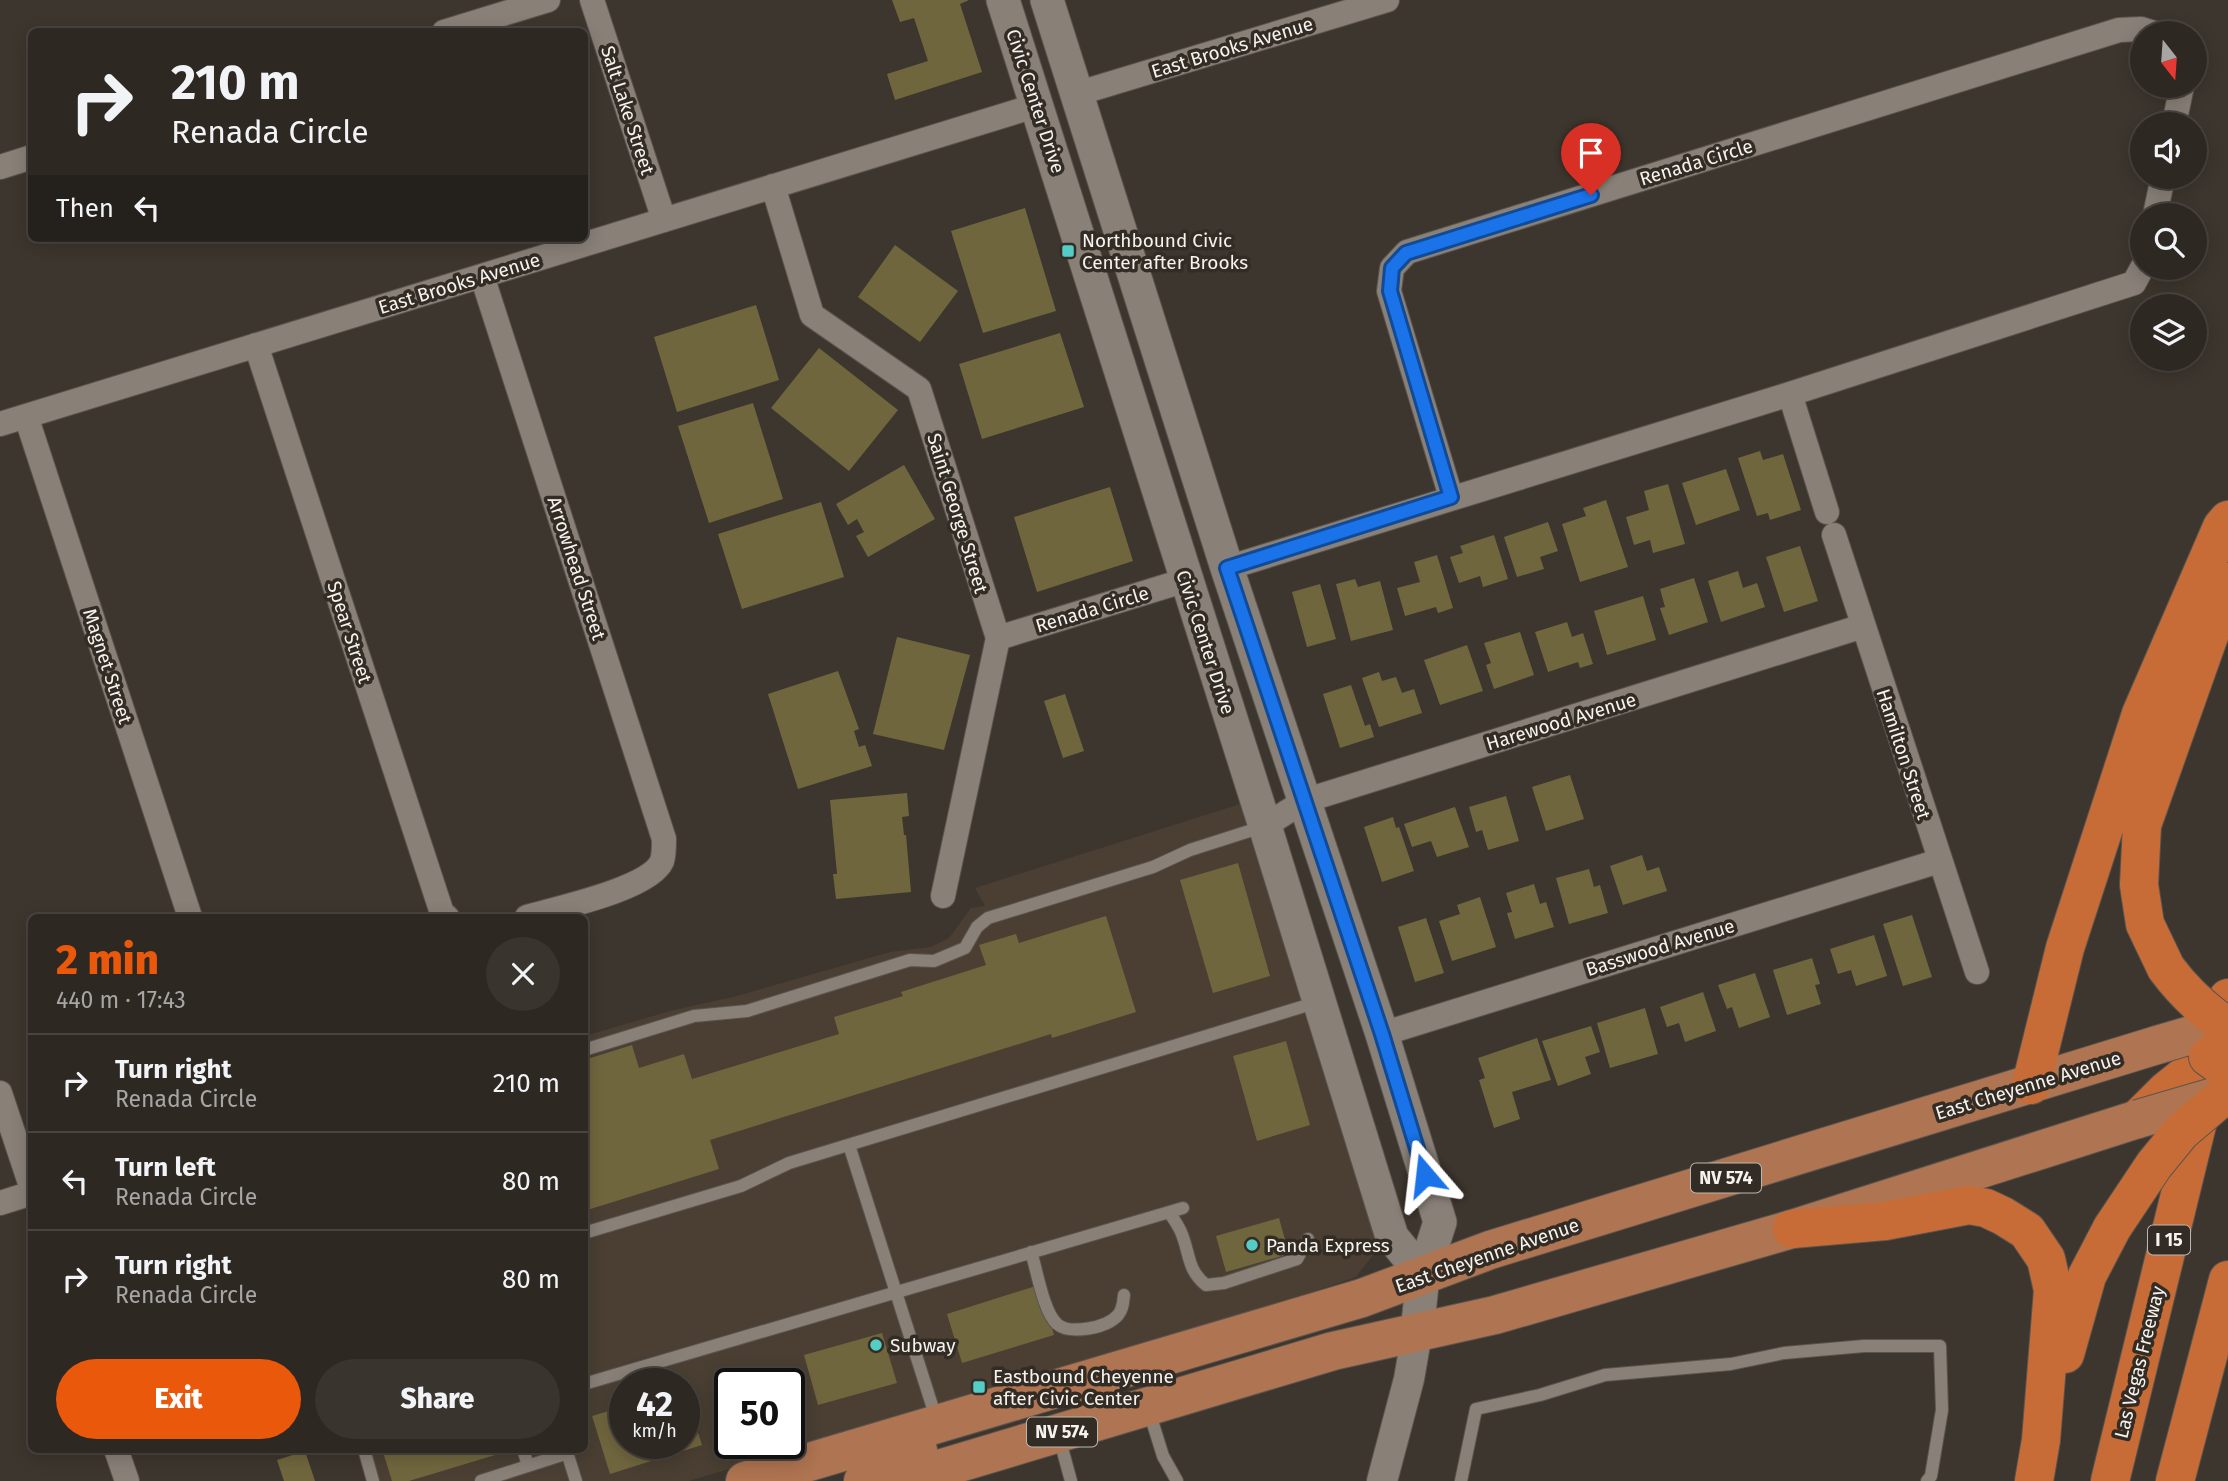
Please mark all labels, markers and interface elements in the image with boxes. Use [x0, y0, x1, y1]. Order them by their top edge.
street label: East Brooks Avenue [1148, 12, 1316, 83]
north arrow [2130, 21, 2207, 98]
map controls [2130, 21, 2207, 371]
street label: Civic Center Drive [1001, 26, 1070, 176]
street label: Salt Lake Street [596, 43, 659, 178]
text: 210 m [171, 53, 300, 112]
icon: right [56, 56, 147, 147]
button: sound [2130, 112, 2207, 189]
text: Renada Circle [171, 113, 369, 151]
pin [1561, 123, 1621, 195]
icon: arrive [1572, 134, 1610, 172]
street label: Renada Circle [1637, 134, 1756, 191]
icon: left [128, 189, 166, 227]
text: Then [56, 193, 114, 224]
button: search [2130, 203, 2207, 280]
place label: Northbound Civic Center after Brooks [1082, 229, 1248, 274]
marker: Northbound Civic Center after Brooks [1060, 243, 1076, 259]
street label: East Brooks Avenue [375, 248, 543, 319]
button: layers [2130, 294, 2207, 371]
street label: Saint George Street [922, 430, 993, 596]
street label: Arrowhead Street [543, 494, 611, 643]
street label: Civic Center Drive [1171, 567, 1240, 717]
street label: Spear Street [322, 578, 377, 686]
street label: Renada Circle [1033, 581, 1152, 638]
street label: Magnet Street [78, 606, 137, 727]
street label: Hamilton Street [1872, 686, 1935, 822]
street label: Harewood Avenue [1483, 688, 1639, 755]
street label: Basswood Avenue [1583, 914, 1737, 981]
text: 2 min [56, 935, 159, 985]
button: close [486, 937, 560, 1011]
text: 440 m · 17:43 [56, 986, 186, 1014]
street label: East Cheyenne Avenue [1932, 1046, 2124, 1125]
text: Turn right [115, 1054, 232, 1085]
icon: right [56, 1064, 94, 1102]
text: 210 m [493, 1068, 560, 1099]
text: Renada Circle [115, 1085, 257, 1113]
position arrow [1388, 1138, 1462, 1212]
text: Turn left [115, 1152, 216, 1183]
icon: left [56, 1162, 94, 1200]
road number: NV 574 [1691, 1163, 1761, 1192]
text: 80 m [502, 1166, 560, 1197]
text: Renada Circle [115, 1183, 257, 1211]
street label: East Cheyenne Avenue [1392, 1213, 1582, 1298]
road number: I 15 [2148, 1226, 2190, 1254]
place label: Panda Express [1266, 1234, 1390, 1257]
marker: Panda Express [1244, 1237, 1260, 1253]
text: Turn right [115, 1250, 232, 1281]
icon: right [56, 1260, 94, 1298]
text: 80 m [502, 1264, 560, 1295]
text: Renada Circle [115, 1281, 257, 1309]
street label: Las Vegas Freeway [2109, 1283, 2170, 1441]
place label: Subway [890, 1334, 956, 1357]
marker: Subway [868, 1337, 884, 1353]
button: Exit [56, 1359, 301, 1439]
button: Share [315, 1359, 560, 1439]
place label: Eastbound Cheyenne after Civic Center [993, 1365, 1174, 1410]
speed limit sign: 50 [714, 1368, 805, 1459]
marker: Eastbound Cheyenne after Civic Center [971, 1379, 987, 1395]
text: 42 [636, 1383, 673, 1425]
road number: NV 574 [1027, 1418, 1097, 1447]
text: km/h [632, 1420, 677, 1442]

